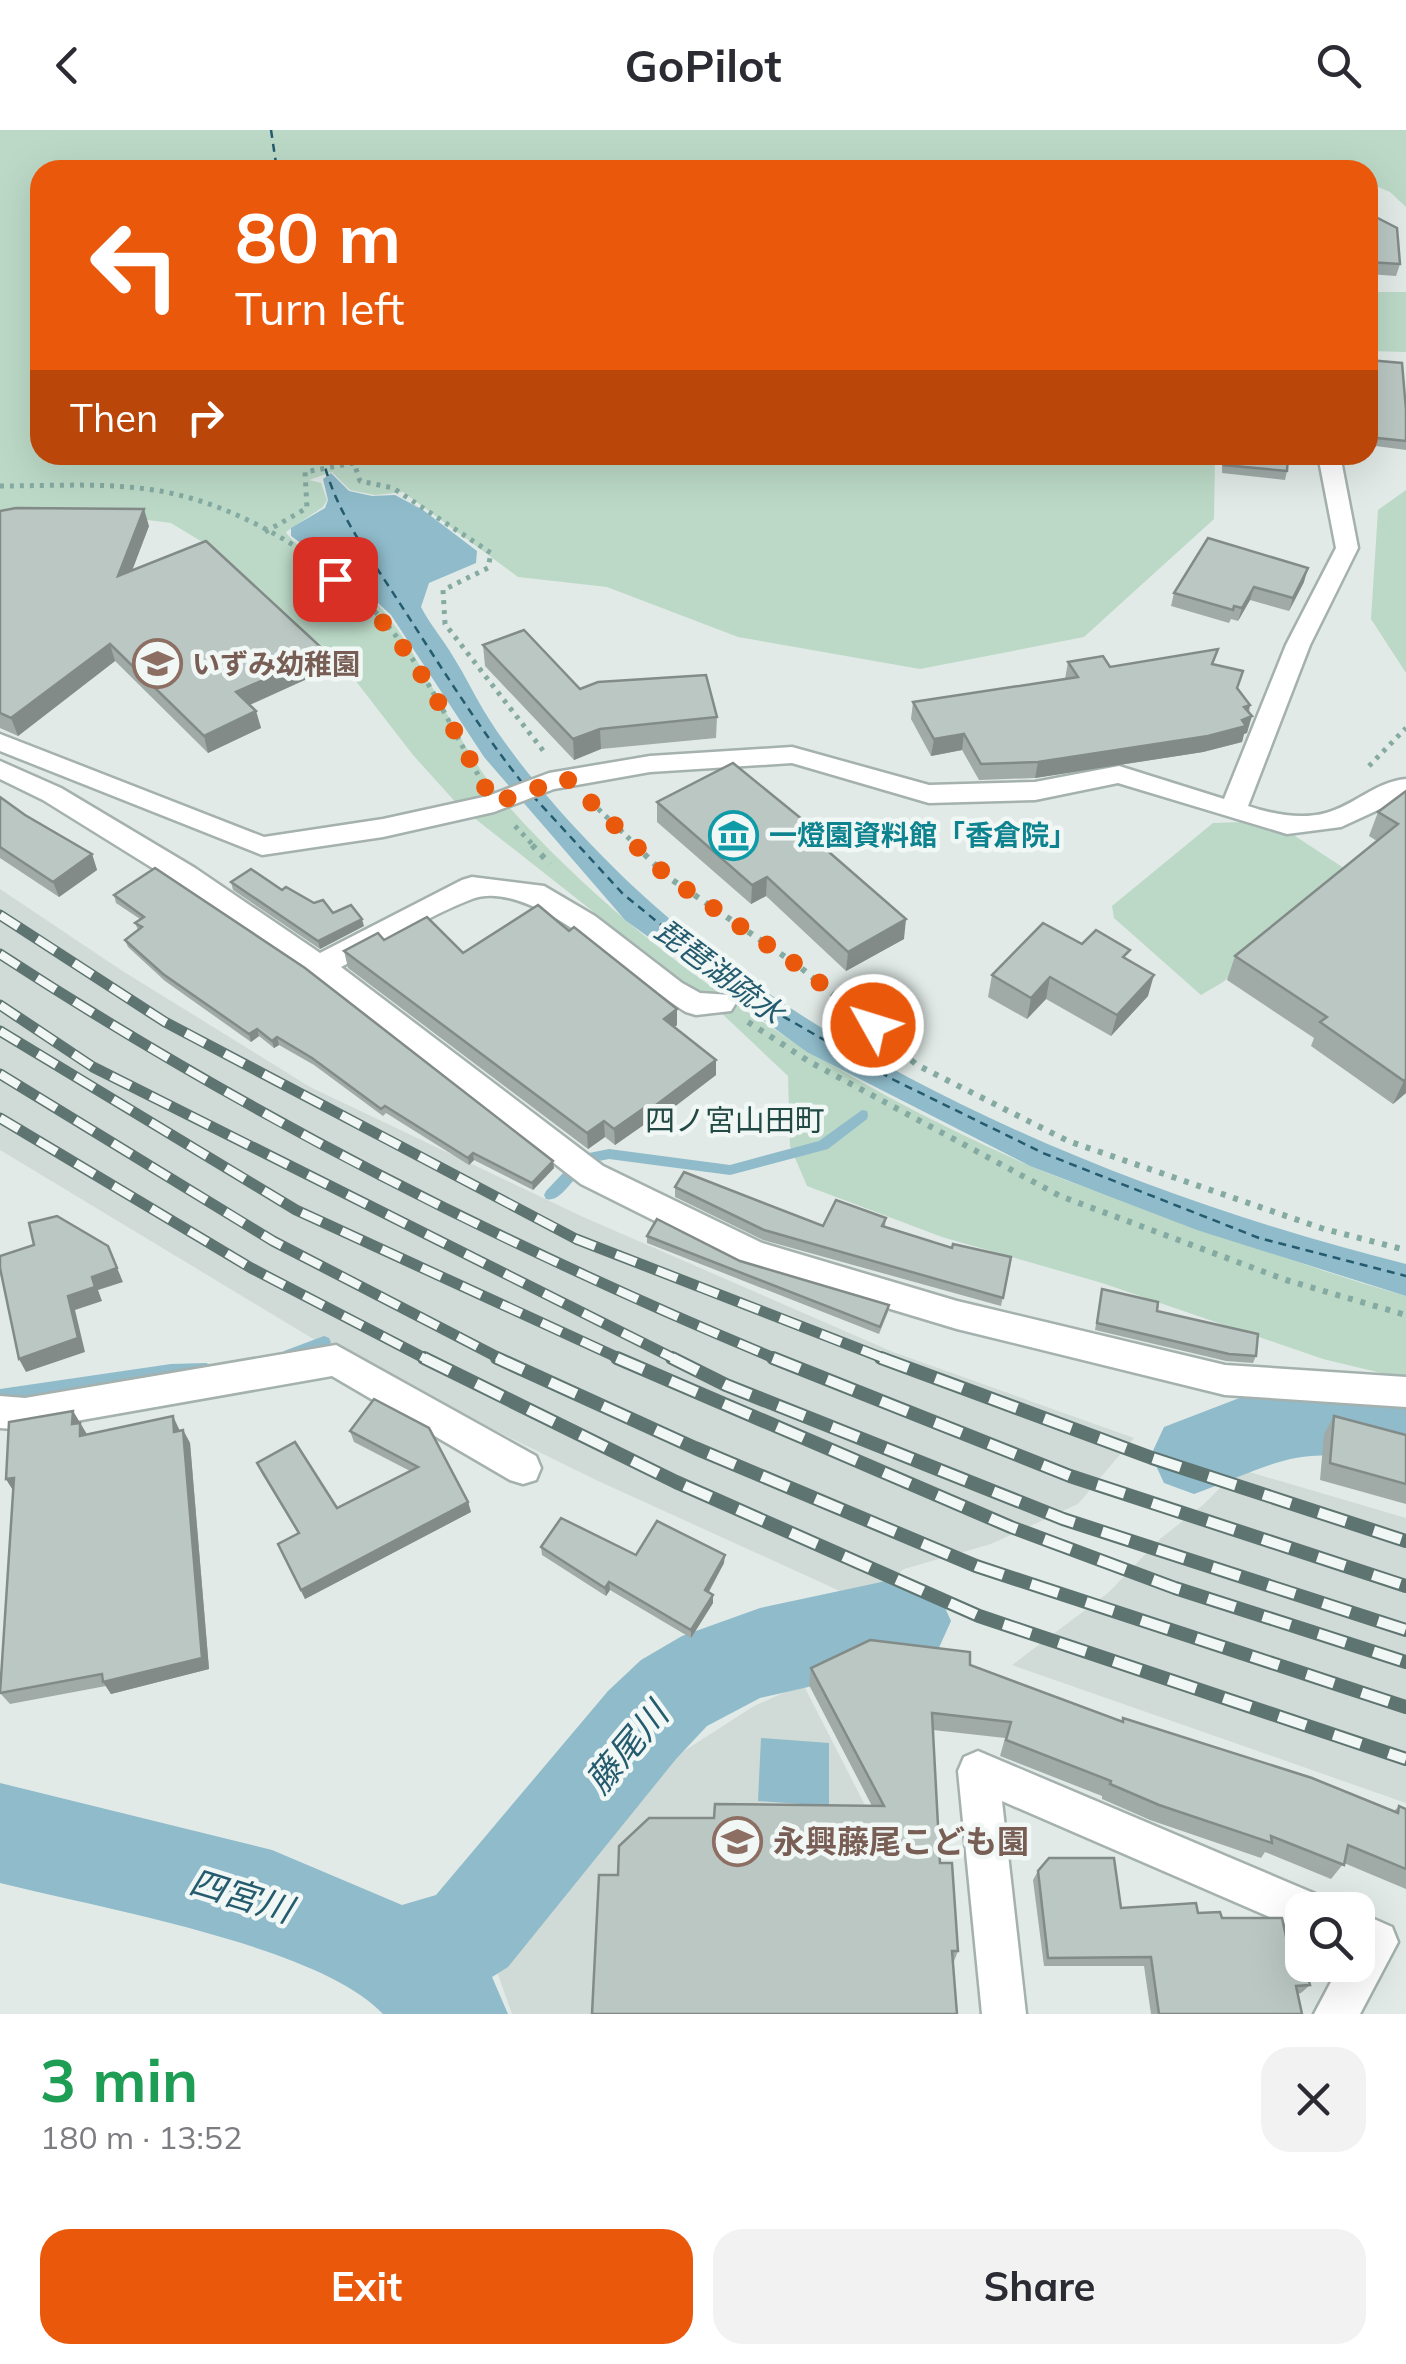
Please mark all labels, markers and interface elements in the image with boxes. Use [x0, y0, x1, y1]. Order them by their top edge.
text: GoPilot [625, 37, 781, 93]
icon: back [40, 38, 95, 93]
icon: search [1311, 38, 1366, 93]
text: 80 m [235, 193, 401, 281]
icon: left [70, 200, 200, 330]
text: Turn left [235, 280, 404, 336]
icon: right [178, 390, 233, 445]
text: Then [70, 394, 158, 442]
pin [293, 537, 378, 622]
icon: arrive [308, 552, 363, 607]
school or university icon: いずみ幼稚園 [131, 638, 183, 690]
place label: いずみ幼稚園 [192, 646, 360, 681]
museum icon: 一燈園資料館「香倉院」 [708, 809, 760, 861]
place label: 一燈園資料館「香倉院」 [769, 817, 1077, 852]
water label: 琵琶湖疏水 [648, 911, 793, 1033]
position arrow [821, 973, 925, 1077]
district label: 四ノ宮山田町 [645, 1101, 825, 1139]
water label: 藤尾川 [576, 1690, 679, 1802]
school or university icon: 永興藤尾こども園 [712, 1816, 764, 1868]
place label: 永興藤尾こども園 [773, 1821, 1029, 1861]
water label: 四宮川 [185, 1859, 302, 1933]
map controls [1285, 1892, 1375, 1982]
button: search [1285, 1892, 1375, 1982]
text: 3 min [40, 2042, 198, 2117]
button: close [1261, 2047, 1366, 2152]
text: 180 m · 13:52 [40, 2117, 242, 2157]
button: Exit [40, 2229, 693, 2344]
button: Share [713, 2229, 1366, 2344]

